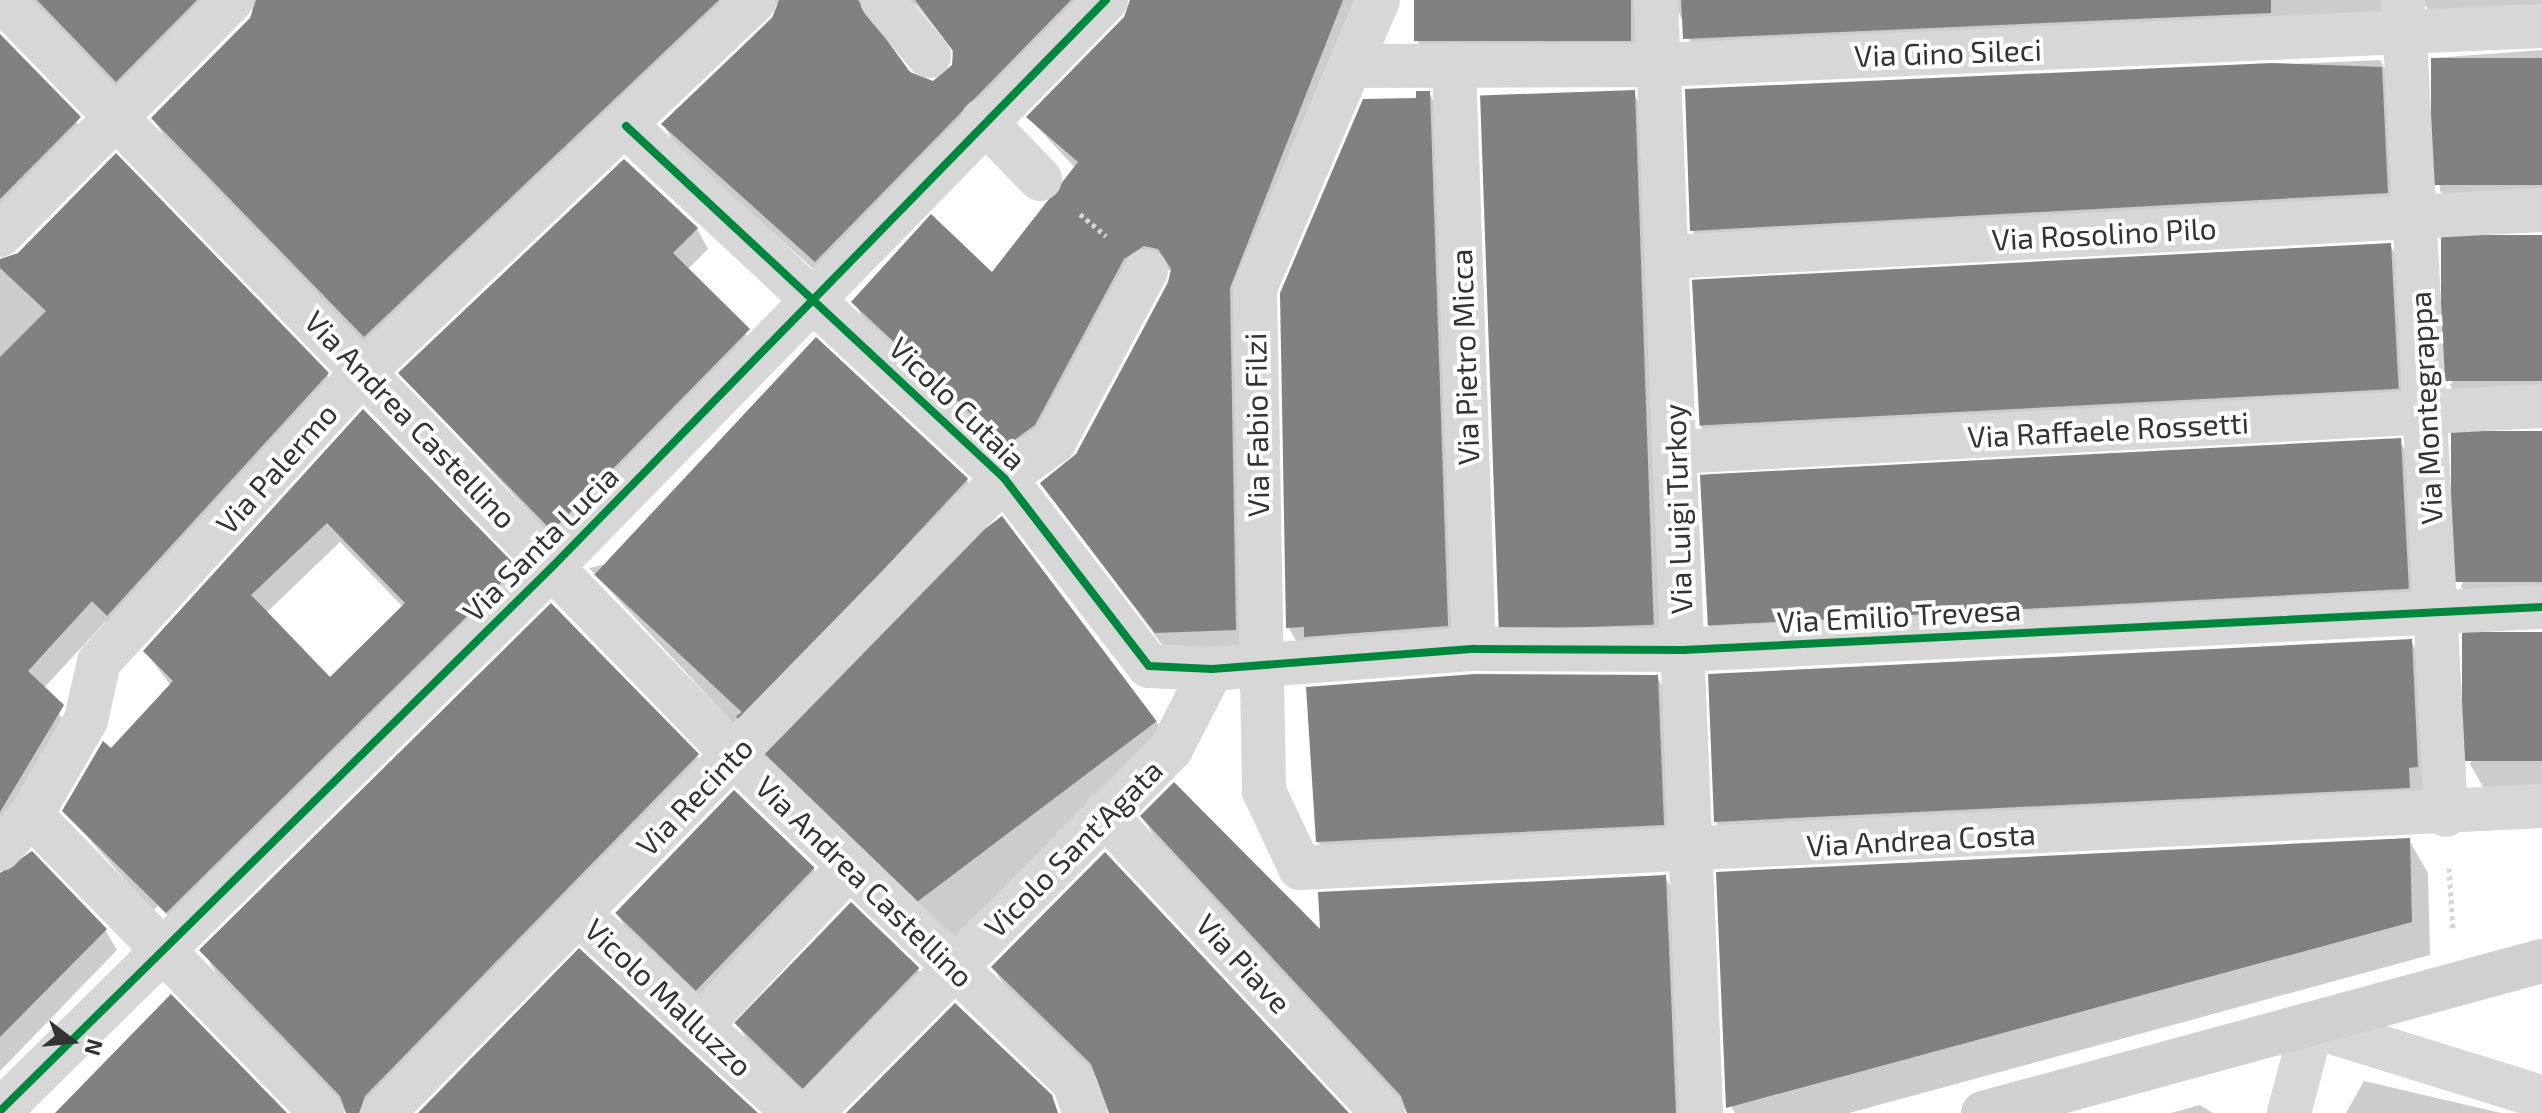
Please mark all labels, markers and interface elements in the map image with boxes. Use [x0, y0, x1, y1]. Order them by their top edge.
street label: Via Gino Sileci [1854, 31, 2042, 73]
street label: Via Rosolino Pilo [1991, 209, 2217, 257]
street label: Via Pietro Micca [1442, 248, 1486, 466]
street label: Via Montegrappa [2401, 290, 2449, 526]
street label: Via Andrea Castellino [298, 303, 524, 535]
street label: Vicolo Cutaia [882, 329, 1034, 477]
street label: Via Fabio Filzi [1236, 333, 1276, 517]
street label: Via Palermo [208, 395, 344, 541]
street label: Via Luigi Turkoy [1655, 403, 1699, 615]
street label: Via Raffaele Rossetti [1966, 404, 2250, 454]
street label: Via Santa Lucia [455, 458, 625, 628]
street label: Via Emilio Trevesa [1776, 591, 2022, 639]
street label: Via Recinto [628, 729, 760, 863]
street label: Vicolo Sant'Agata [977, 752, 1169, 944]
street label: Via Andrea Castellino [749, 768, 981, 994]
street label: Via Andrea Costa [1805, 815, 2037, 863]
street label: Via Piave [1189, 906, 1299, 1020]
street label: Vicolo Malluzzo [578, 910, 760, 1084]
north arrow [32, 1001, 112, 1081]
text: N [80, 1036, 110, 1059]

